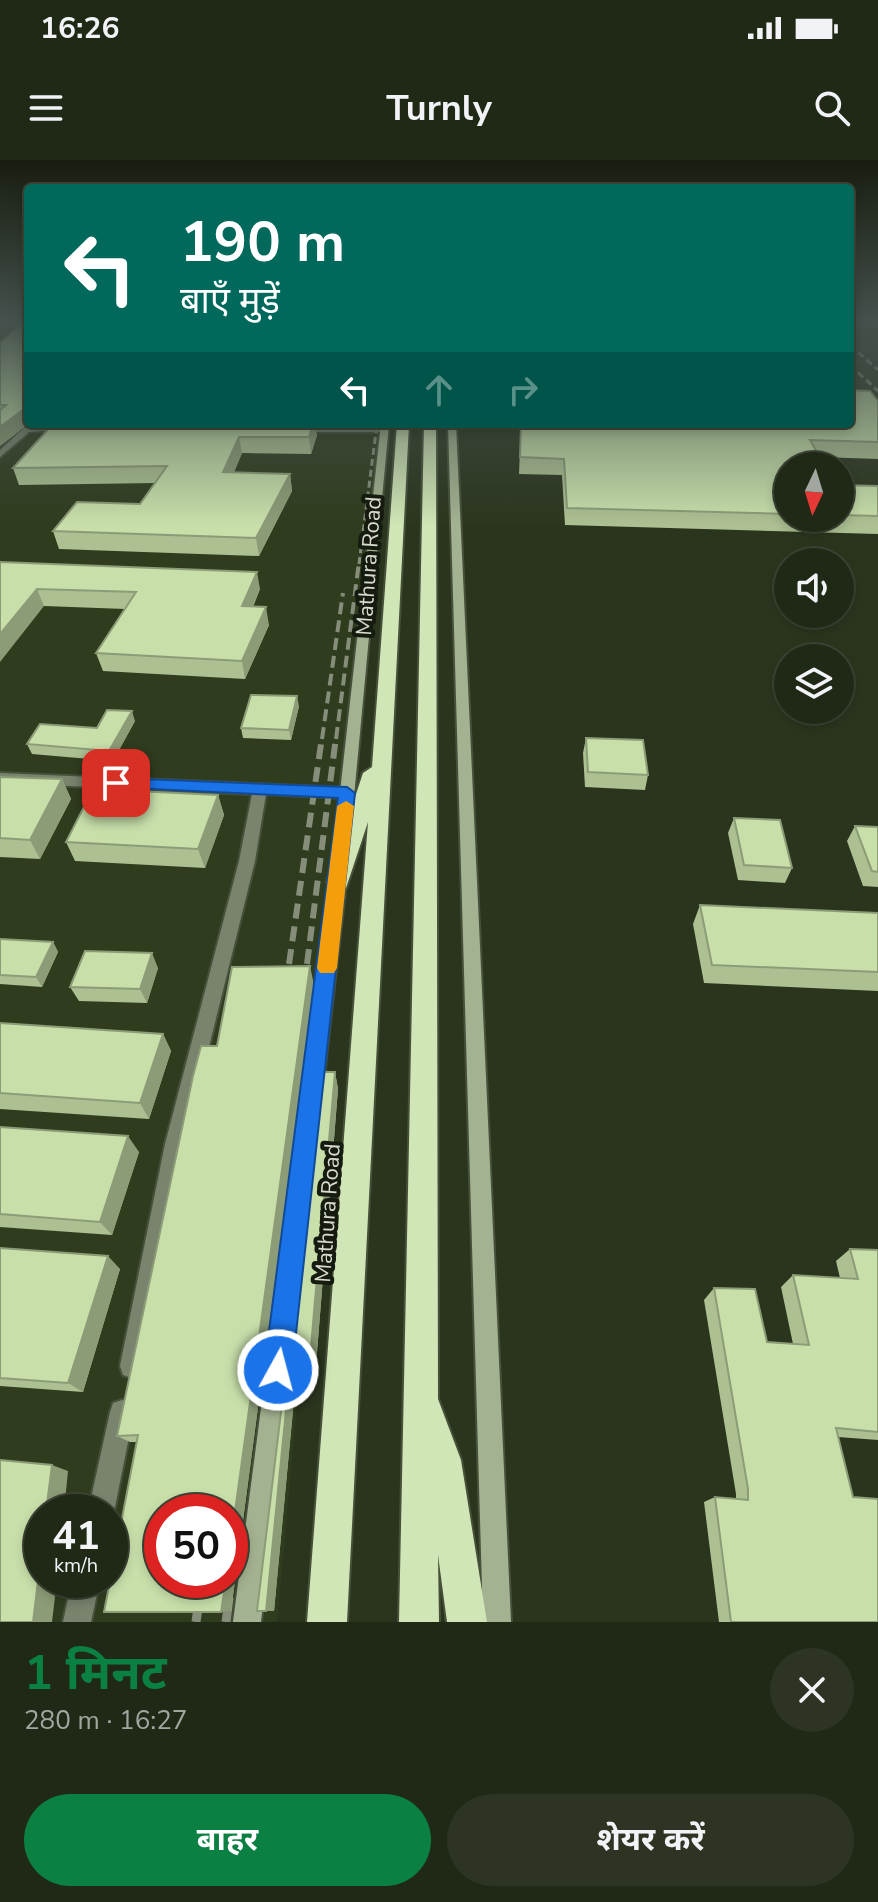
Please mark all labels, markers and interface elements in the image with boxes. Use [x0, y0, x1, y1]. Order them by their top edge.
text: 16:26 [40, 8, 119, 49]
text: Turnly [386, 84, 492, 133]
icon: menu [24, 86, 68, 130]
icon: search [810, 86, 854, 130]
text: 190 m [180, 204, 345, 281]
icon: left [48, 216, 152, 320]
text: बाएँ मुड़ें [180, 277, 280, 326]
icon: left [333, 368, 377, 412]
icon: ahead [417, 368, 461, 412]
icon: right [501, 368, 545, 412]
north arrow [774, 452, 854, 532]
map controls [774, 452, 854, 724]
street label: Mathura Road [349, 496, 389, 637]
button: sound [774, 548, 854, 628]
button: layers [774, 644, 854, 724]
pin [82, 749, 150, 817]
icon: arrive [94, 761, 138, 805]
street label: Mathura Road [308, 1143, 348, 1284]
position arrow [236, 1328, 320, 1412]
speed limit sign: 50 [144, 1494, 248, 1598]
text: 41 [52, 1509, 100, 1563]
text: km/h [54, 1552, 98, 1579]
text: 1 मिनट [24, 1640, 167, 1706]
button: close [770, 1648, 854, 1732]
text: 280 m · 16:27 [24, 1703, 187, 1738]
button: बाहर [24, 1794, 431, 1886]
button: शेयर करें [447, 1794, 854, 1886]

